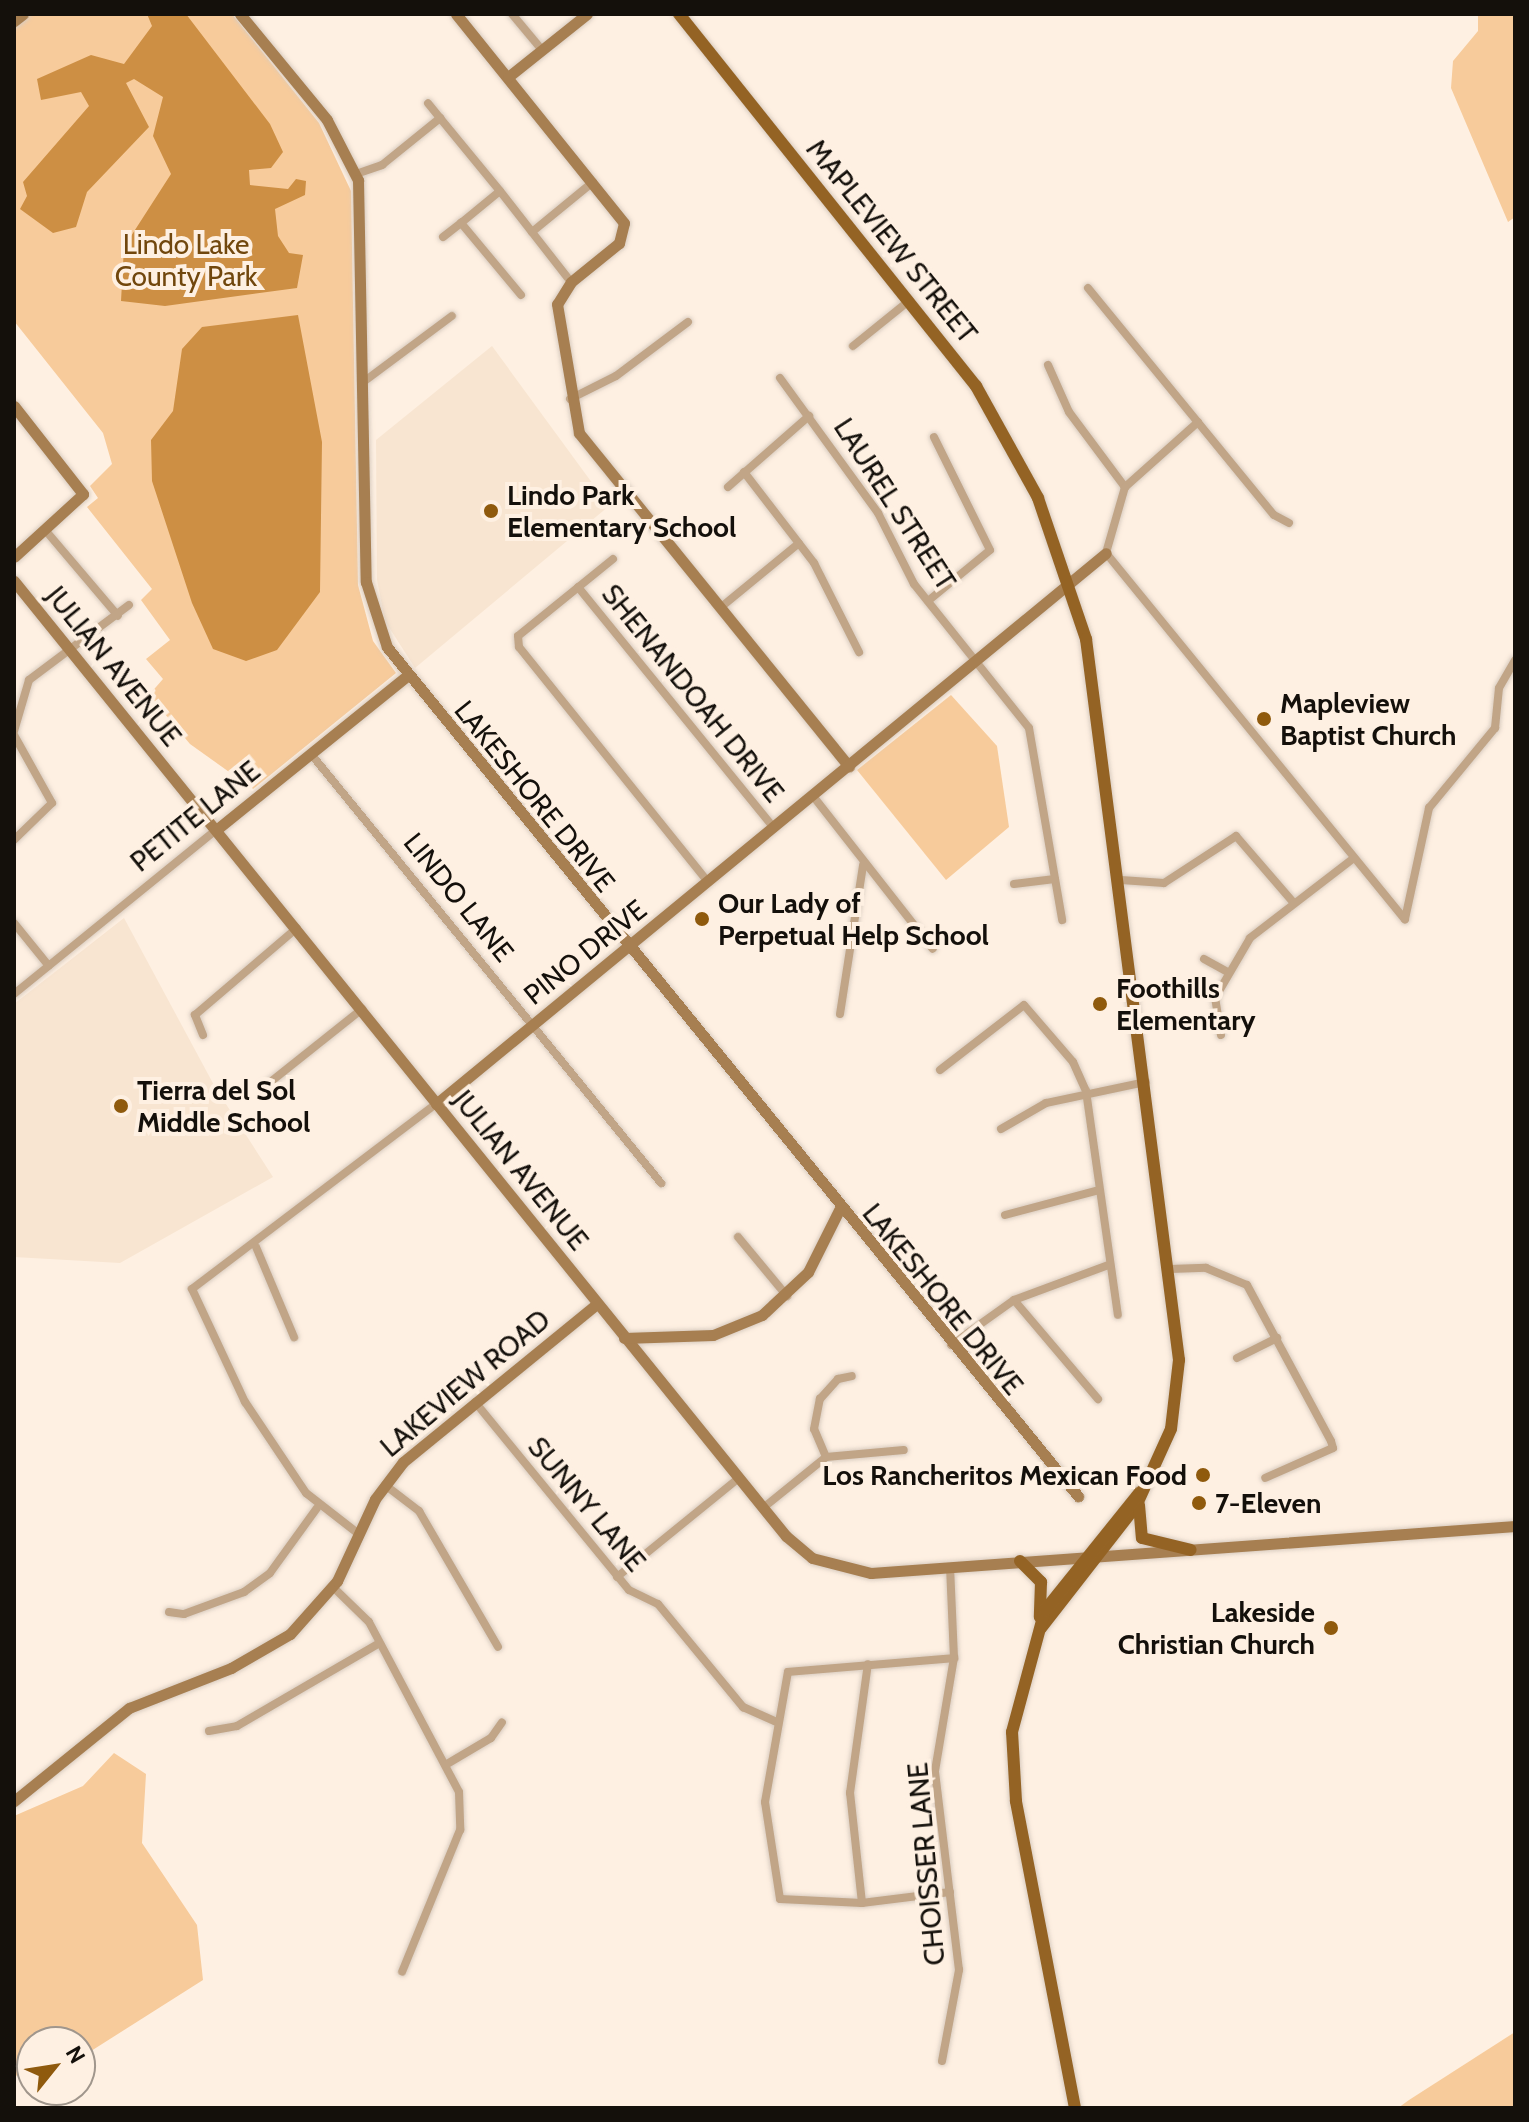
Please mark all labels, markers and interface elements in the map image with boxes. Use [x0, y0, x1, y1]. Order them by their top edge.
street label: MAPLEVIEW STREET [800, 132, 984, 350]
park label: Lindo Lake County Park [115, 227, 257, 293]
street label: LAUREL STREET [827, 412, 963, 596]
place label: Lindo Park Elementary School [507, 478, 736, 544]
marker: Lindo Park Elementary School [482, 502, 500, 520]
street label: SHENANDOAH DRIVE [595, 577, 791, 809]
street label: JULIAN AVENUE [39, 579, 189, 753]
place label: Mapleview Baptist Church [1280, 686, 1456, 752]
street label: LAKESHORE DRIVE [448, 694, 622, 898]
marker: Mapleview Baptist Church [1255, 710, 1273, 728]
street label: PETITE LANE [123, 754, 267, 878]
street label: LINDO LANE [397, 826, 521, 968]
place label: Our Lady of Perpetual Help School [718, 886, 989, 952]
street label: PINO DRIVE [517, 892, 653, 1012]
marker: Our Lady of Perpetual Help School [693, 910, 711, 928]
place label: Foothills Elementary [1116, 971, 1255, 1037]
marker: Foothills Elementary [1091, 995, 1109, 1013]
place label: Tierra del Sol Middle School [137, 1073, 310, 1139]
street label: JULIAN AVENUE [446, 1083, 596, 1257]
marker: Tierra del Sol Middle School [112, 1097, 130, 1115]
street label: LAKESHORE DRIVE [856, 1197, 1030, 1401]
street label: LAKEVIEW ROAD [373, 1302, 557, 1464]
street label: SUNNY LANE [521, 1430, 653, 1578]
place label: Los Rancheritos Mexican Food [822, 1458, 1187, 1492]
marker: Los Rancheritos Mexican Food [1194, 1466, 1212, 1484]
place label: 7-Eleven [1215, 1486, 1321, 1520]
marker: 7-Eleven [1190, 1494, 1208, 1512]
place label: Lakeside Christian Church [1118, 1595, 1315, 1661]
marker: Lakeside Christian Church [1322, 1619, 1340, 1637]
street label: CHOISSER LANE [900, 1761, 952, 1967]
north arrow [16, 2026, 96, 2106]
text: N [60, 2041, 91, 2068]

